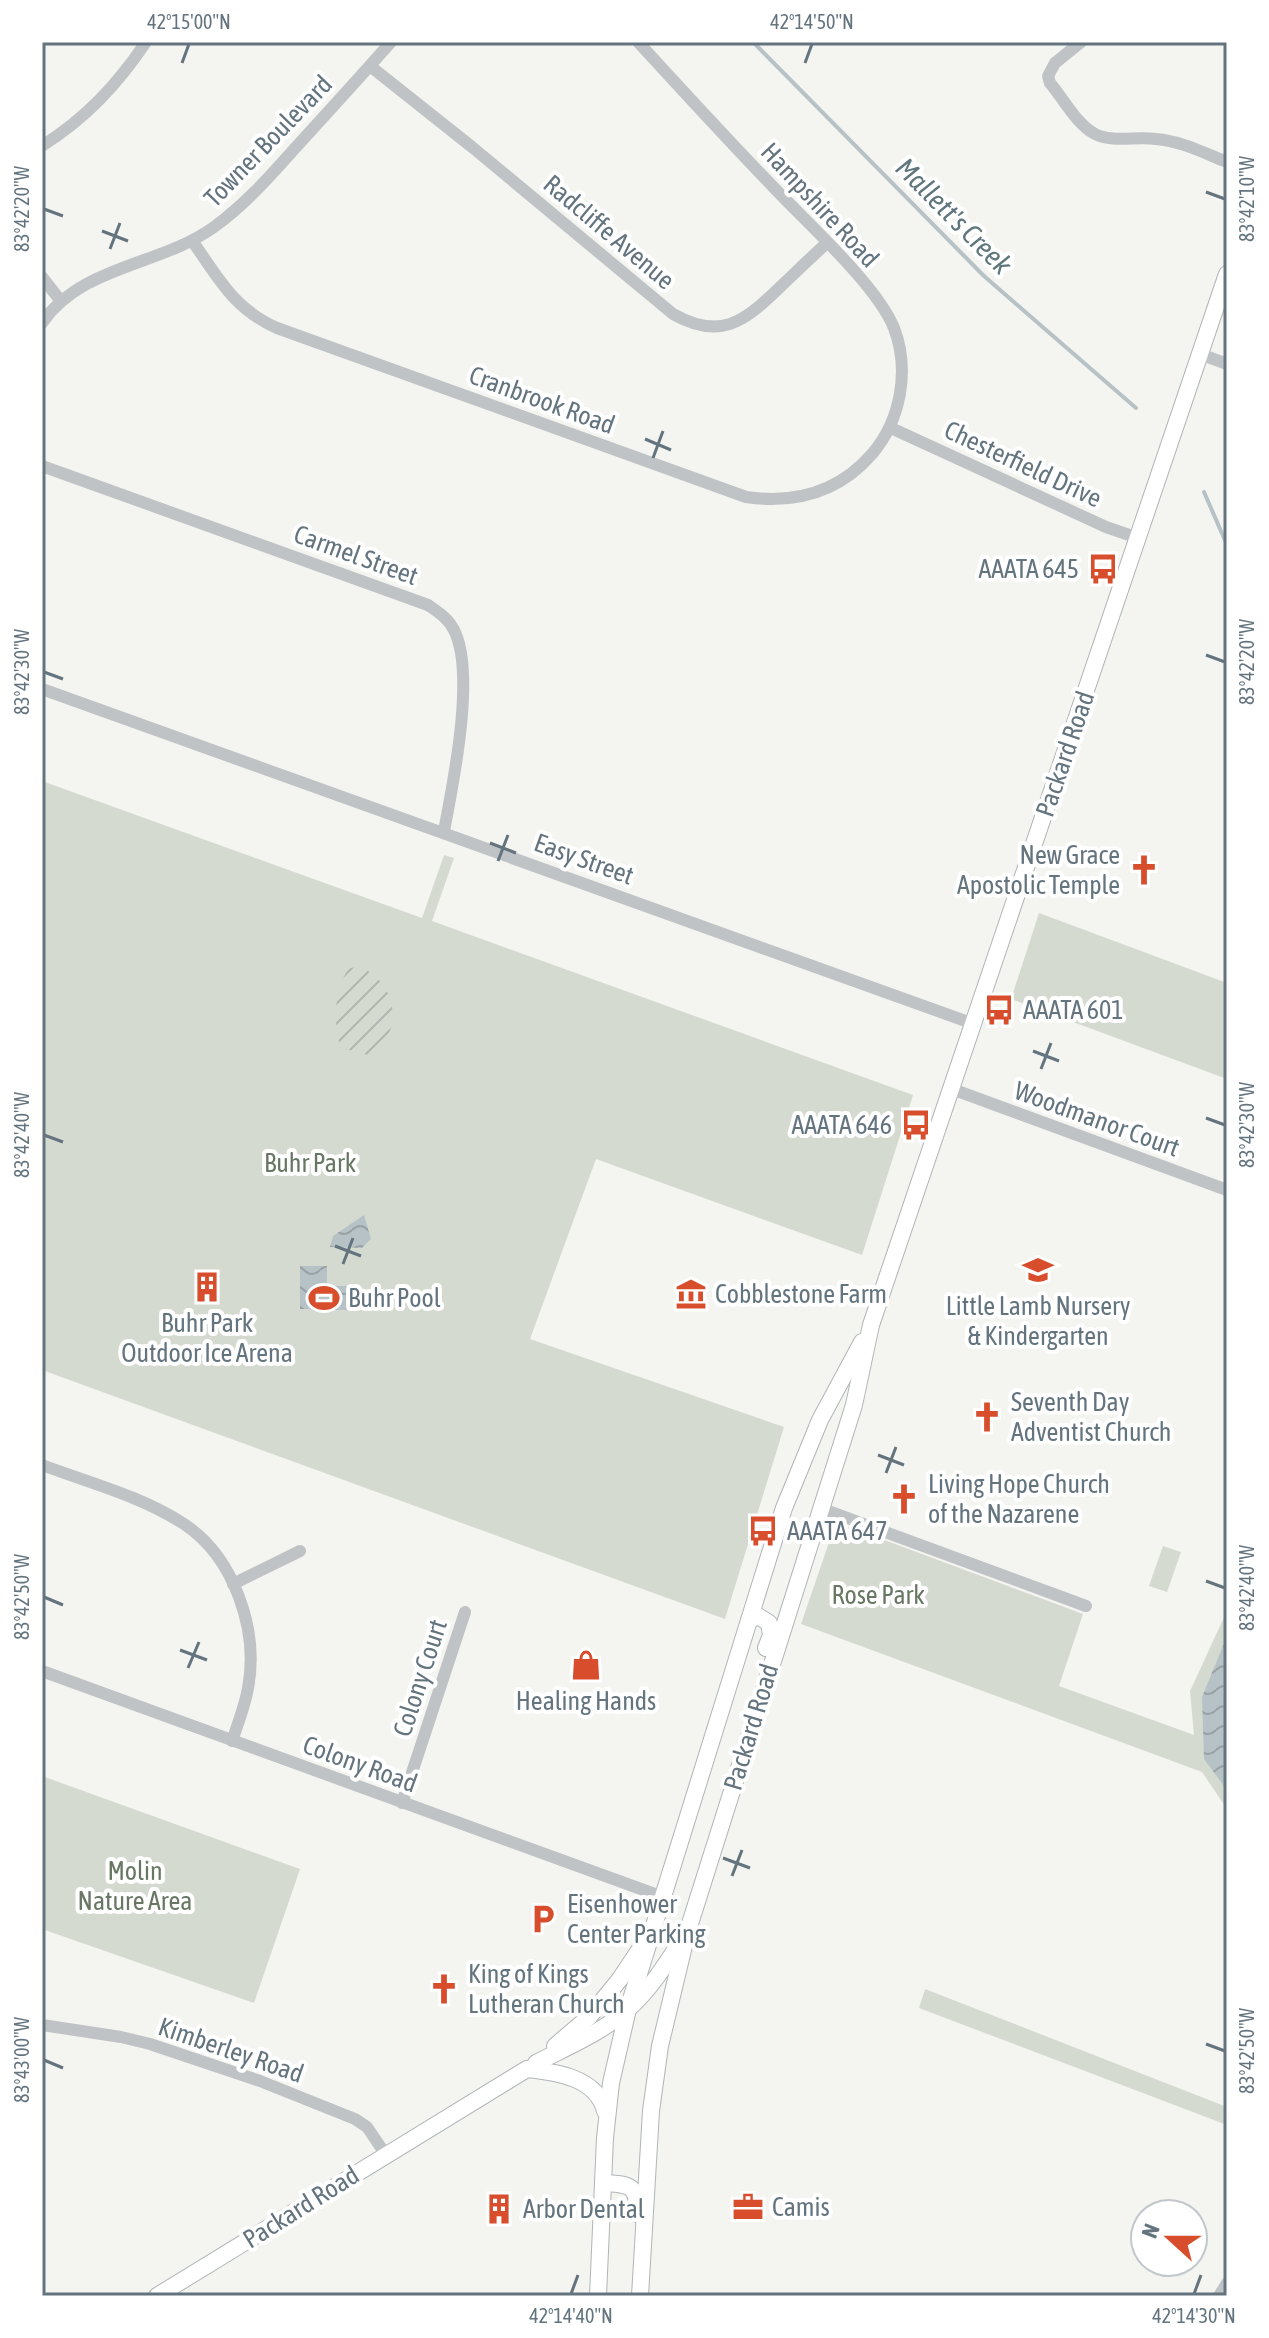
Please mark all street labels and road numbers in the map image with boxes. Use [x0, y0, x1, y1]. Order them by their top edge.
street label: Towner Boulevard [198, 69, 338, 213]
street label: Hampshire Road [755, 137, 885, 273]
street label: Radcliffe Avenue [538, 169, 680, 295]
street label: Cranbrook Road [465, 360, 619, 440]
street label: Chesterfield Drive [940, 415, 1106, 513]
street label: Carmel Street [290, 519, 422, 591]
street label: Packard Road [1030, 687, 1100, 821]
street label: Easy Street [530, 827, 638, 891]
street label: Woodmanor Court [1011, 1075, 1183, 1163]
street label: Colony Court [387, 1616, 453, 1740]
street label: Packard Road [718, 1660, 784, 1794]
street label: Colony Road [299, 1730, 421, 1798]
street label: Kimberley Road [155, 2011, 307, 2089]
street label: Packard Road [238, 2160, 364, 2254]

